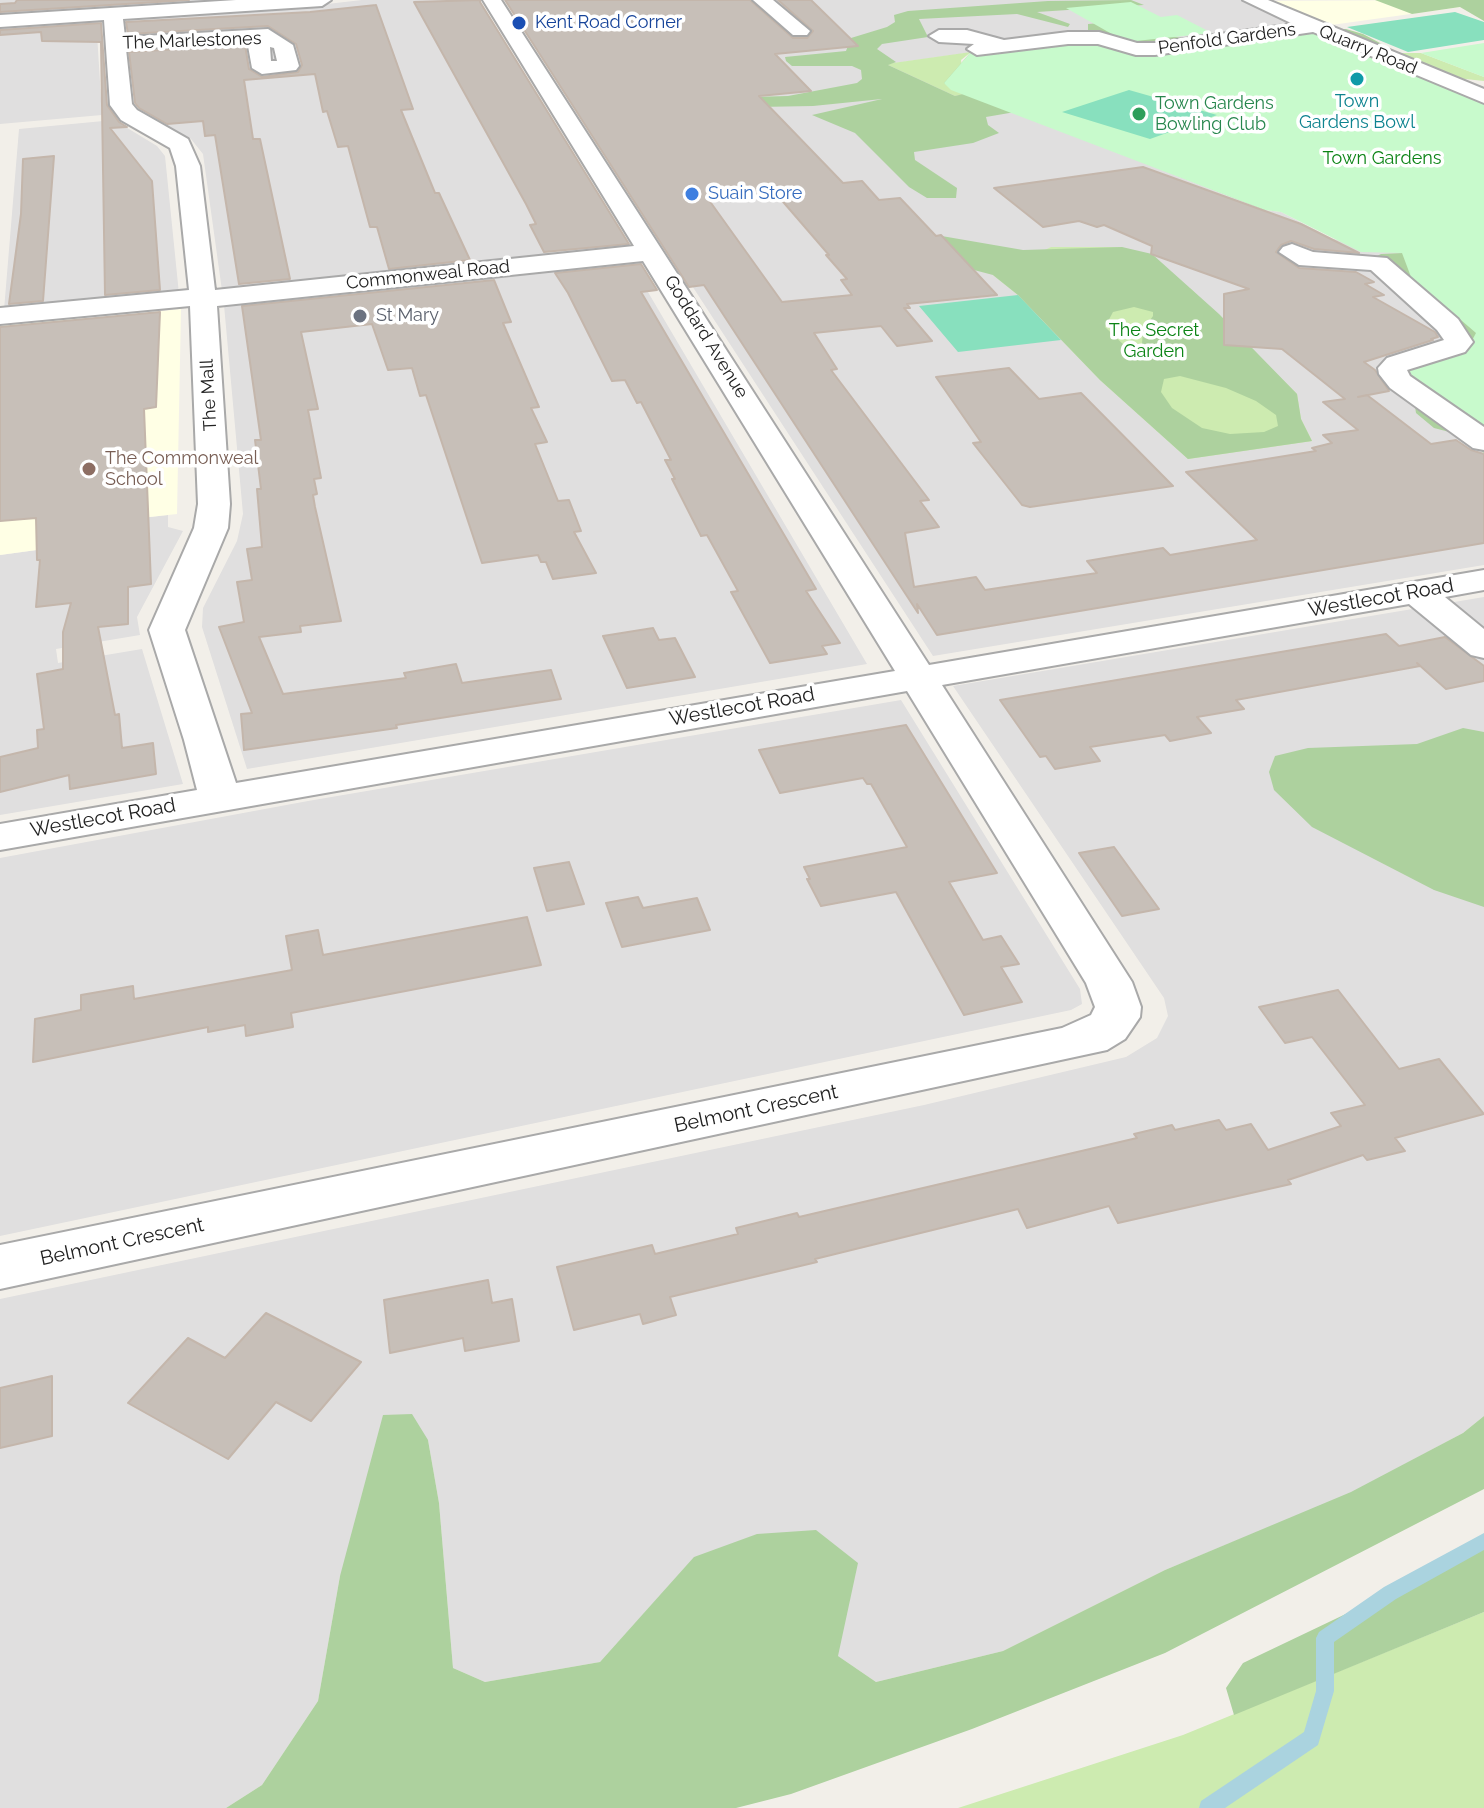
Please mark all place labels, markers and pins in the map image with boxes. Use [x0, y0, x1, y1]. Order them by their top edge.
place label: Kent Road Corner [535, 12, 682, 34]
marker: Kent Road Corner [510, 14, 528, 32]
marker: Town Gardens Bowl [1348, 70, 1366, 88]
place label: Town Gardens Bowl [1299, 91, 1415, 134]
place label: Town Gardens Bowling Club [1155, 93, 1274, 136]
marker: Town Gardens Bowling Club [1130, 105, 1148, 123]
place label: Suain Store [708, 183, 802, 205]
marker: Suain Store [683, 185, 701, 203]
place label: St Mary [376, 305, 439, 327]
marker: St Mary [351, 307, 369, 325]
place label: The Commonweal School [105, 448, 258, 490]
marker: The Commonweal School [80, 460, 98, 478]

